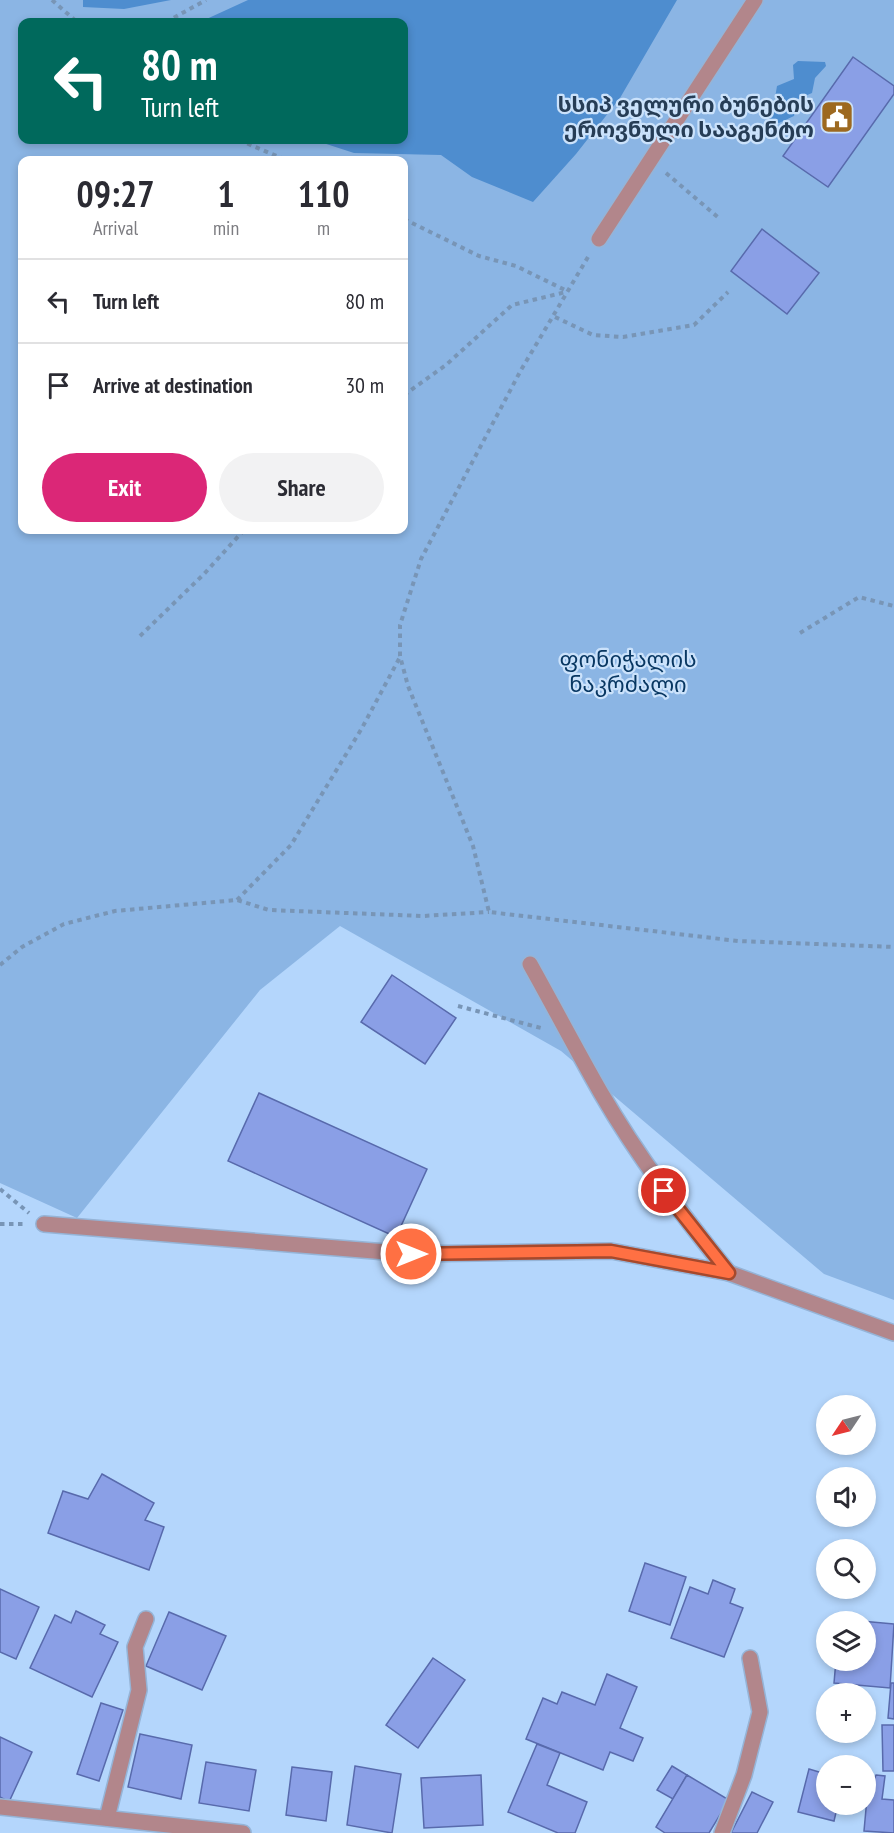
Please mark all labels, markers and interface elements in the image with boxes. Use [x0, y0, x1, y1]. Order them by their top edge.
text: 80 m [141, 37, 218, 92]
icon: left [42, 42, 120, 120]
text: Turn left [141, 90, 219, 124]
place label: სსიპ ველური ბუნების ეროვნული სააგენტო [558, 90, 814, 143]
public building icon: სსიპ ველური ბუნების ეროვნული სააგენტო [819, 99, 855, 135]
text: 09:27 [77, 170, 154, 217]
text: 1 [217, 170, 235, 217]
text: 110 [298, 170, 349, 217]
text: Arrival [93, 215, 138, 241]
text: min [213, 215, 239, 241]
text: m [317, 215, 330, 241]
icon: left [42, 285, 75, 318]
text: Turn left [93, 287, 159, 315]
text: 80 m [345, 287, 384, 315]
icon: arrive [42, 369, 75, 402]
text: Arrive at destination [93, 371, 253, 399]
text: 30 m [345, 371, 384, 399]
button: Exit [42, 453, 207, 522]
button: Share [219, 453, 384, 522]
park label: ფონიჭალის ნაკრძალი [560, 645, 696, 698]
pin [638, 1165, 689, 1216]
icon: arrive [647, 1174, 680, 1207]
position arrow [379, 1222, 443, 1286]
north arrow [816, 1395, 876, 1455]
map controls [816, 1395, 876, 1815]
button: sound [816, 1467, 876, 1527]
button: search [816, 1539, 876, 1599]
button: layers [816, 1611, 876, 1671]
button: + [816, 1683, 876, 1743]
button: − [816, 1755, 876, 1815]

